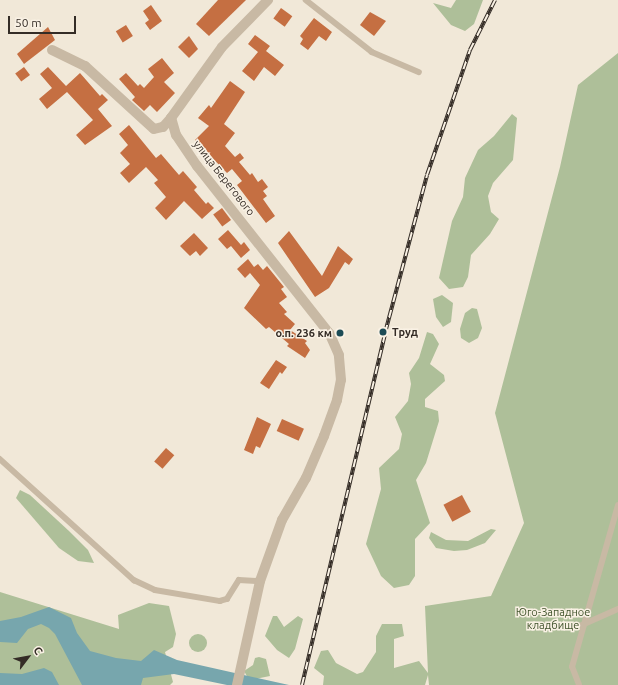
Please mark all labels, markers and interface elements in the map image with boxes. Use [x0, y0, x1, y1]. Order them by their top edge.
scale bar [10, 8, 78, 34]
text: 50 m [15, 16, 42, 29]
street label: улица Берегового [190, 138, 258, 218]
place label: Труд [392, 325, 418, 339]
place label: о.п. 236 км [275, 326, 332, 340]
marker: Труд [377, 326, 389, 338]
marker: о.п. 236 км [335, 328, 345, 338]
park label: Юго-Западное кладбище [516, 606, 590, 632]
north arrow [8, 637, 48, 677]
text: С [31, 644, 45, 657]

